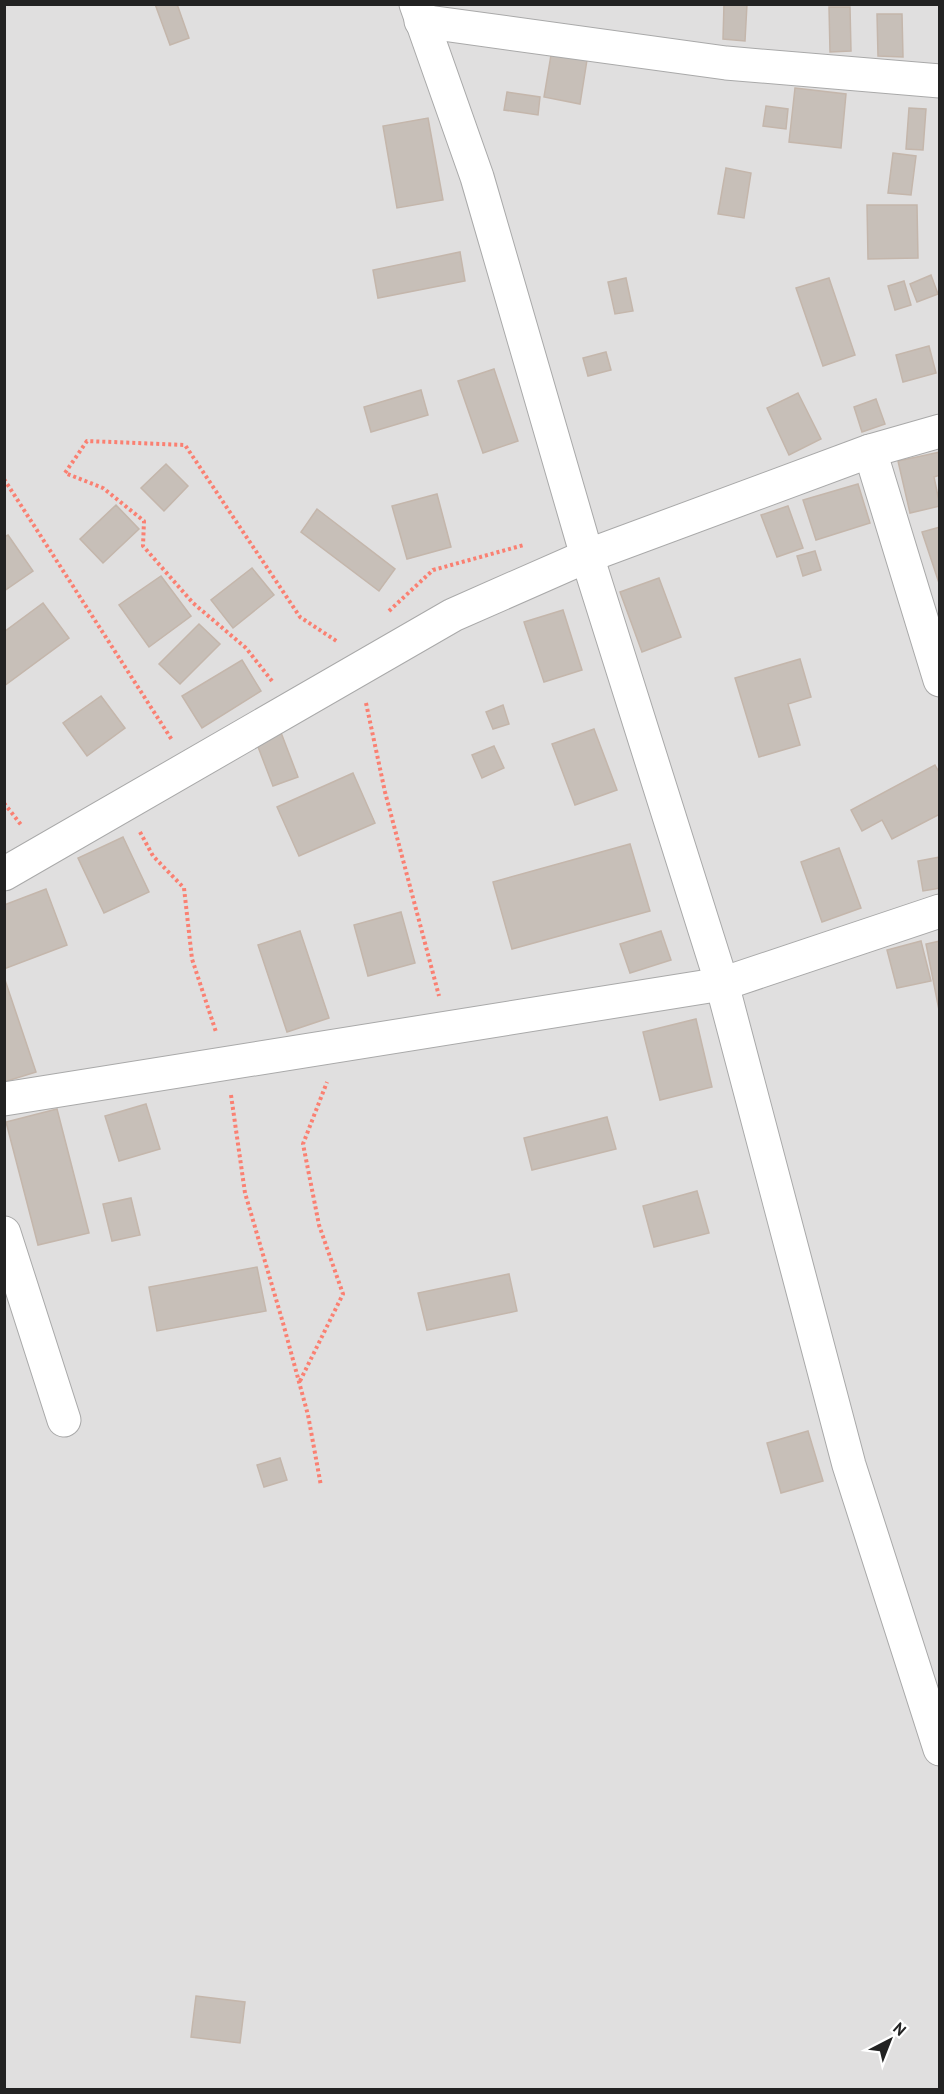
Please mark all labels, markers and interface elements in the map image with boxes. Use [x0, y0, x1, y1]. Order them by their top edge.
north arrow [860, 2010, 920, 2070]
text: N [889, 2018, 911, 2040]

